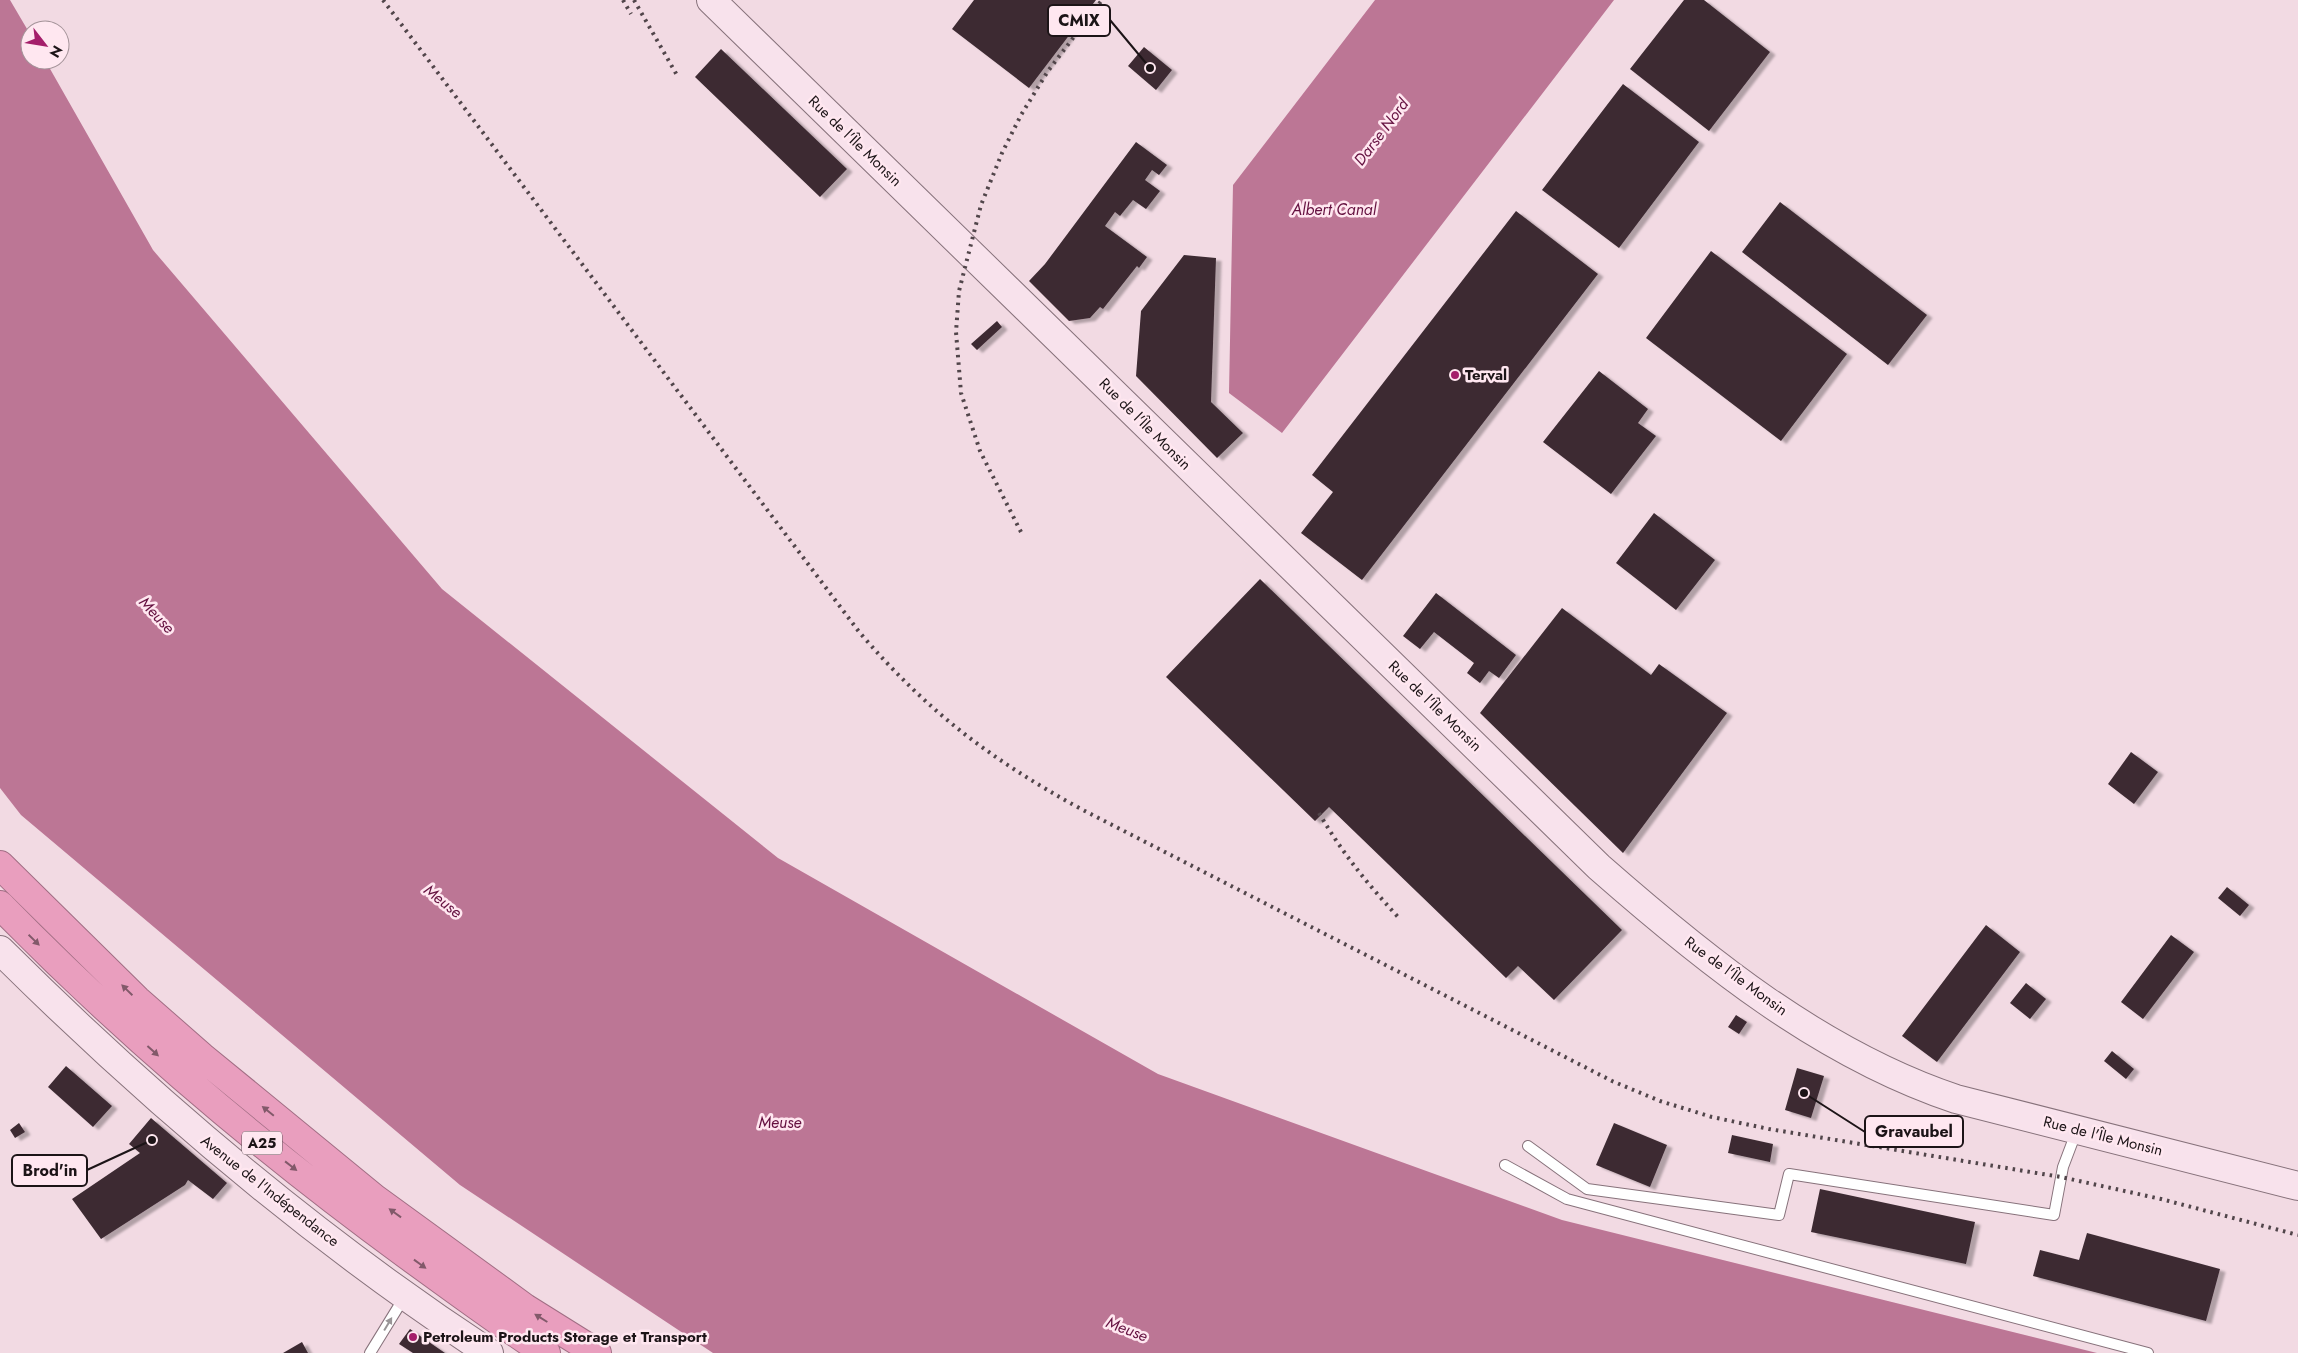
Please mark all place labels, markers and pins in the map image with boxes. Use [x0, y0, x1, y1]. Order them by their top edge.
callout: CMIX [1048, 5, 1110, 36]
place label: Terval [1465, 364, 1507, 386]
marker: Terval [1449, 369, 1461, 381]
callout: Gravaubel [1865, 1116, 1963, 1147]
callout: Brod'in [12, 1155, 87, 1186]
place label: Petroleum Products Storage et Transport [423, 1326, 707, 1348]
marker: Petroleum Products Storage et Transport [407, 1331, 419, 1343]

